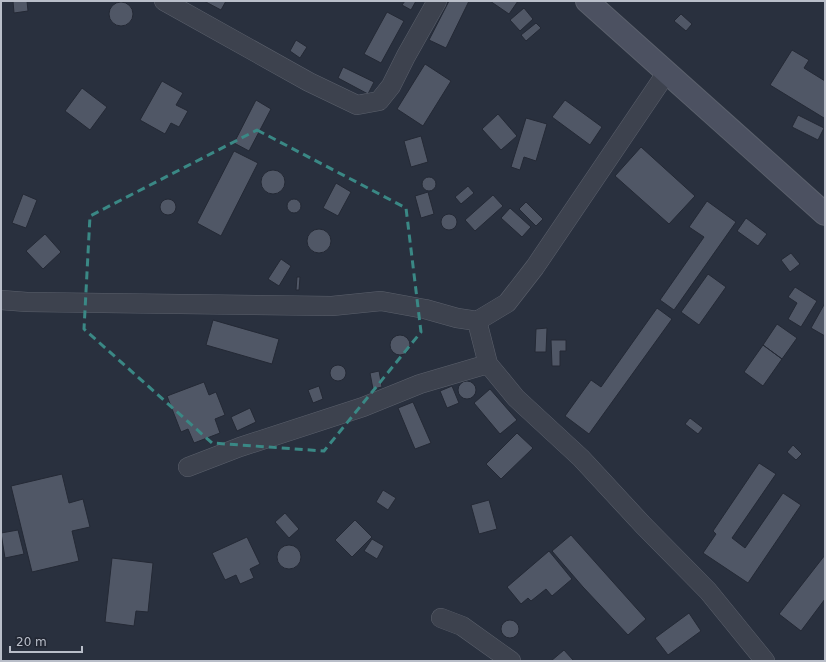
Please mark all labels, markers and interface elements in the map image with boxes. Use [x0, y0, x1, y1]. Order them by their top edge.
scale bar [10, 628, 82, 654]
text: 20 m [16, 635, 47, 649]

